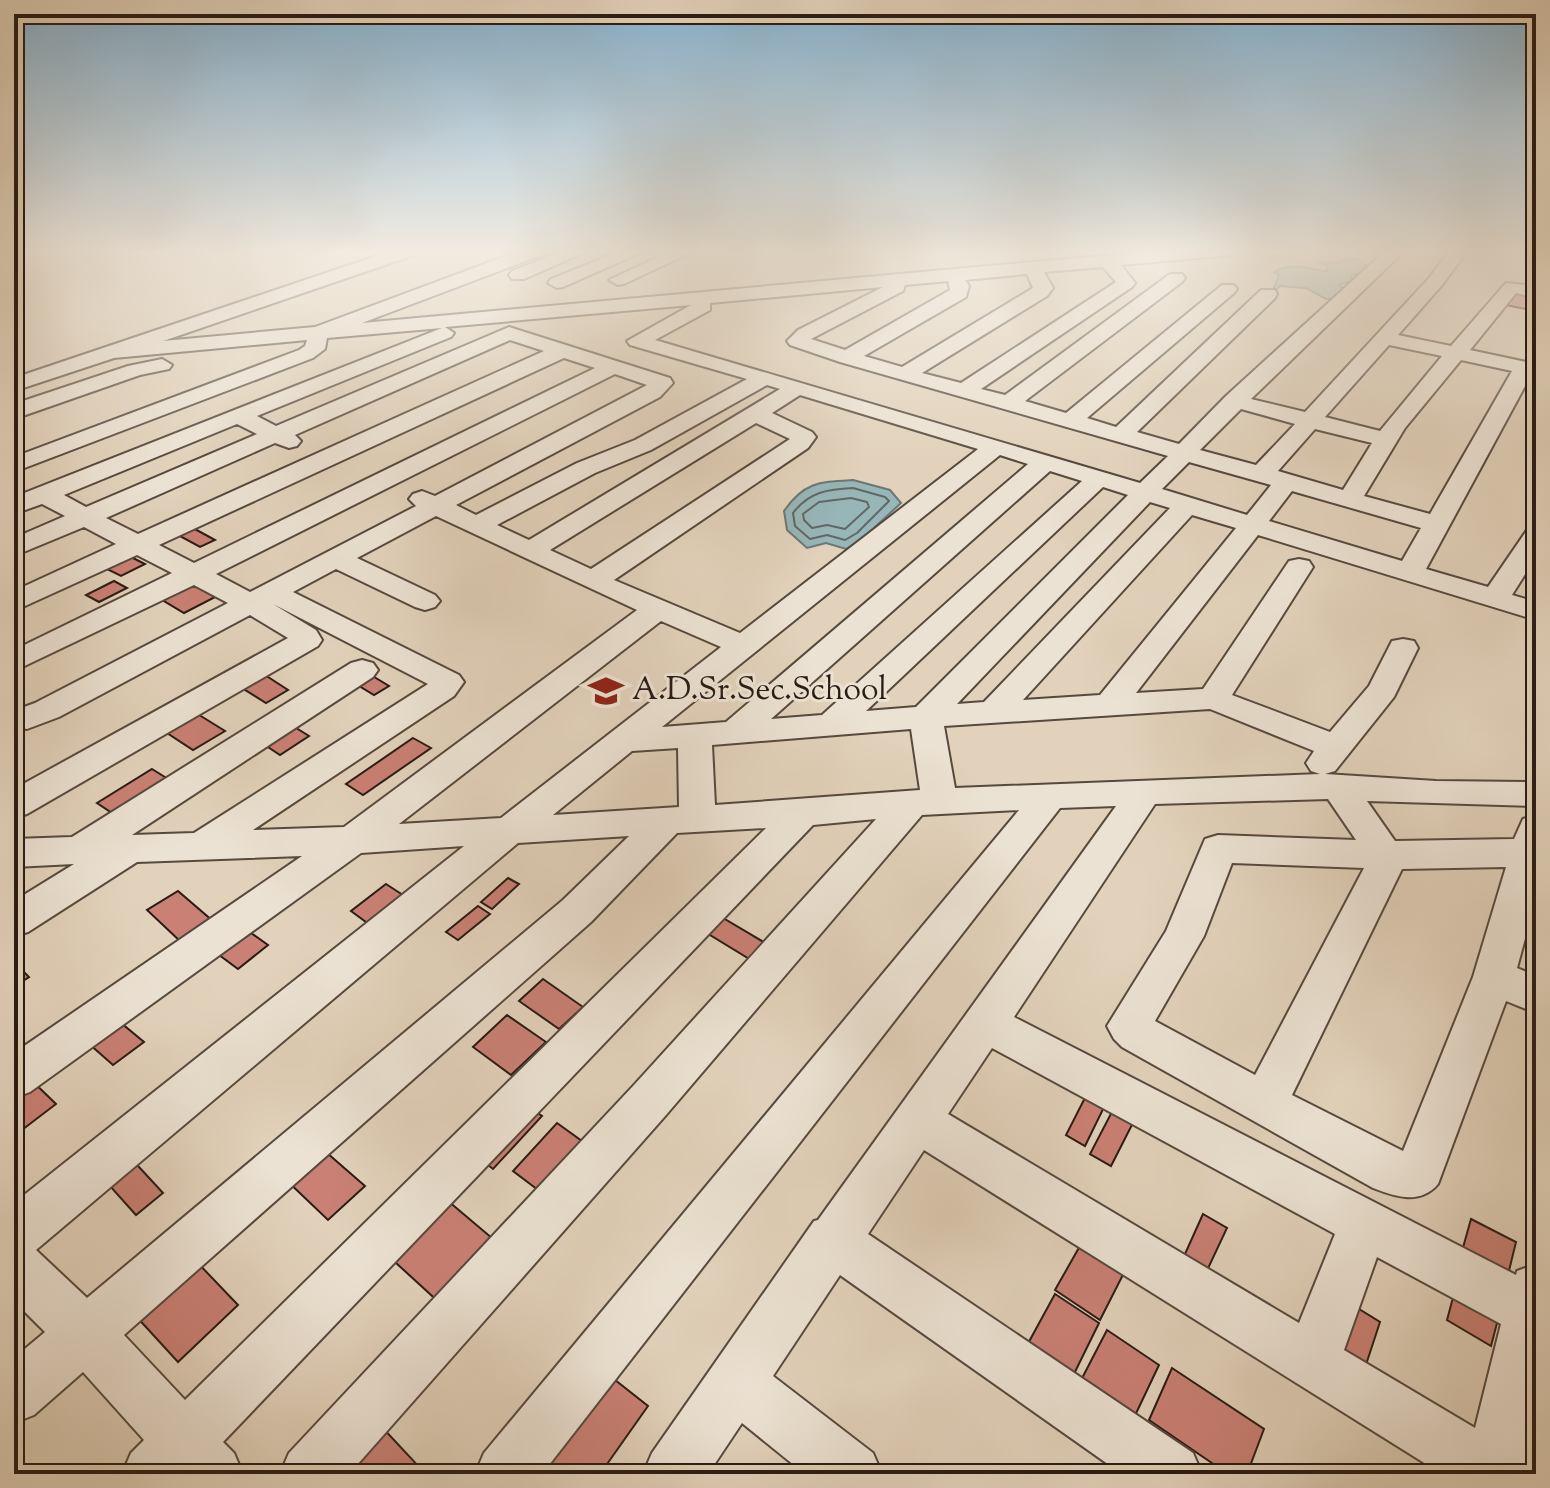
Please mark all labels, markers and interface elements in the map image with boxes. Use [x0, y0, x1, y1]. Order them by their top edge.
place label: A.D.Sr.Sec.School [632, 668, 887, 714]
school or university icon: A.D.Sr.Sec.School [587, 672, 625, 710]

